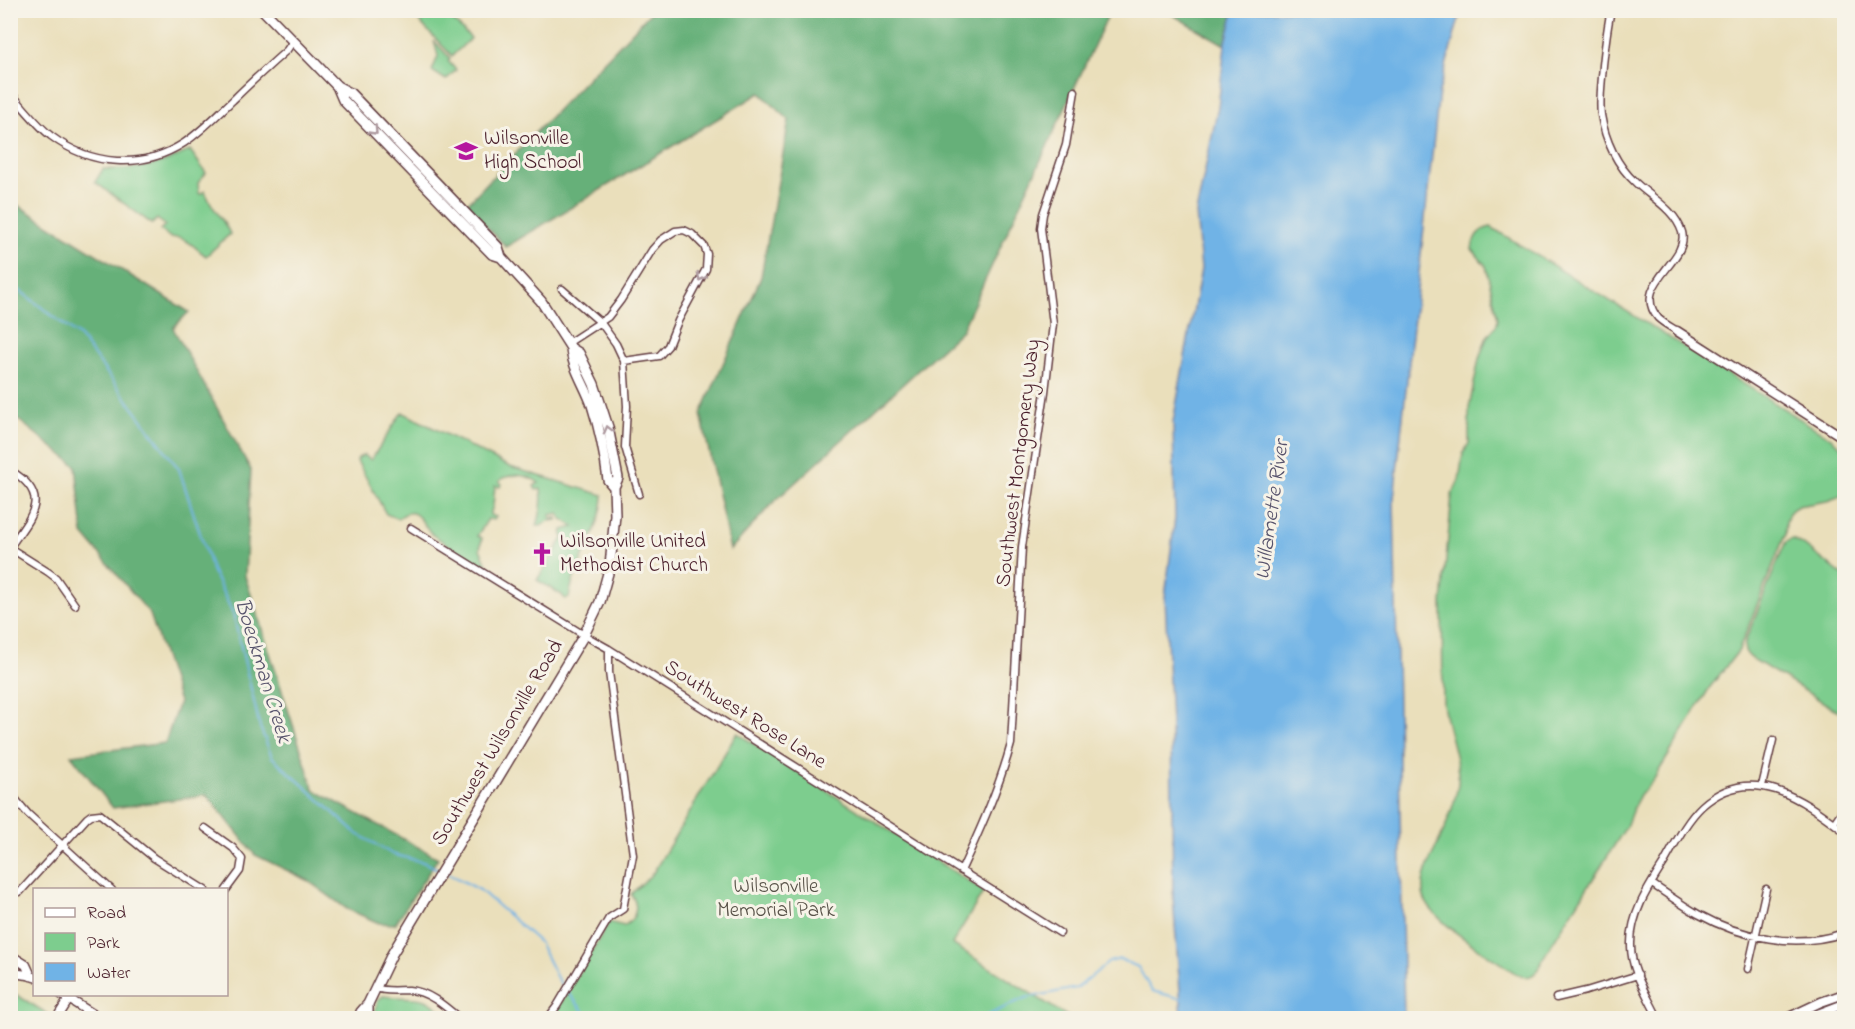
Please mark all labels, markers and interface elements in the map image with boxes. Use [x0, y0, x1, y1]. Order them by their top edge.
one-way arrow [366, 124, 377, 135]
place label: Wilsonville High School [484, 124, 581, 180]
school or university icon: Wilsonville High School [453, 138, 479, 164]
one-way arrow [697, 271, 708, 282]
street label: Southwest Montgomery Way [989, 337, 1051, 589]
one-way arrow [603, 425, 616, 435]
water label: Willamette River [1247, 435, 1299, 582]
place label: Wilsonville United Methodist Church [560, 527, 708, 581]
church icon: Wilsonville United Methodist Church [529, 541, 555, 567]
water label: Boeckman Creek [225, 595, 299, 748]
street label: Southwest Wilsonville Road [425, 634, 572, 852]
street label: Southwest Rose Lane [658, 653, 832, 777]
park label: Wilsonville Memorial Park [717, 872, 836, 926]
legend [33, 888, 228, 996]
text: Road [87, 901, 126, 927]
text: Park [87, 931, 120, 957]
text: Water [87, 961, 131, 987]

